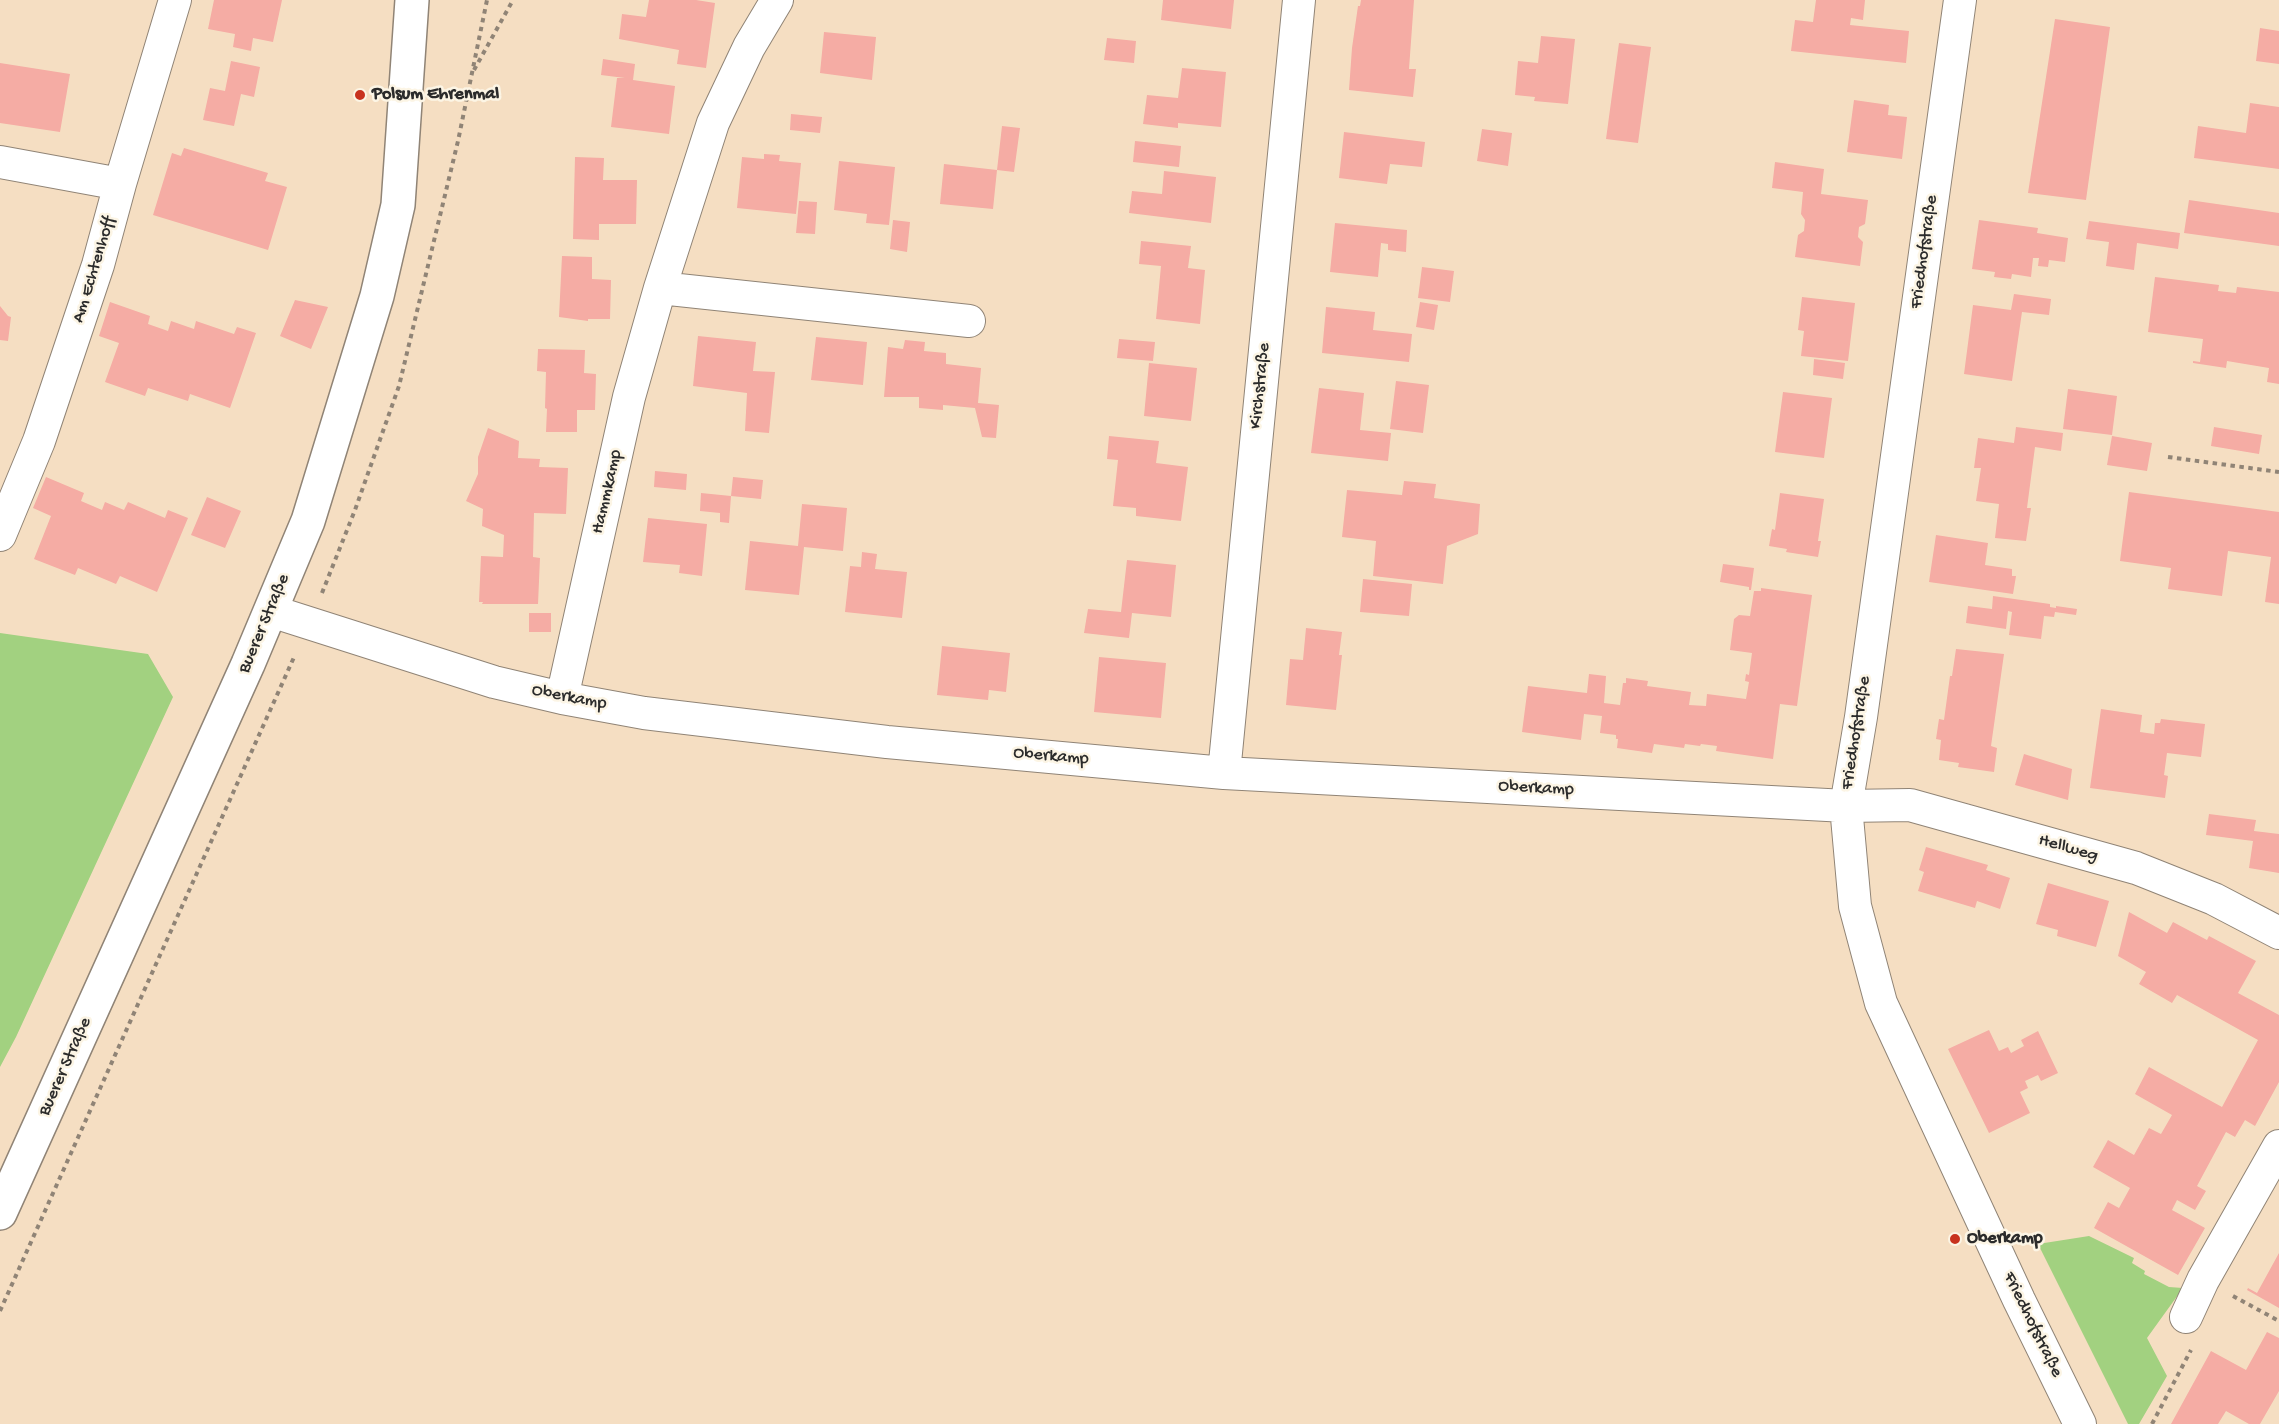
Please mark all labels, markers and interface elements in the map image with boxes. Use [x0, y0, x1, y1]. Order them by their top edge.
place label: Polsum Ehrenmal [372, 84, 499, 106]
marker: Polsum Ehrenmal [353, 88, 367, 102]
street label: Friedhofstraße [1906, 194, 1944, 310]
street label: Am Echtenhoff [69, 214, 121, 326]
street label: Kirchstraße [1246, 342, 1276, 430]
street label: Hammkamp [588, 448, 628, 536]
street label: Buerer Straße [234, 571, 296, 677]
street label: Friedhofstraße [1837, 675, 1877, 791]
street label: Oberkamp [530, 680, 608, 716]
street label: Oberkamp [1012, 743, 1090, 771]
street label: Oberkamp [1498, 776, 1574, 802]
street label: Hellweg [2036, 830, 2100, 868]
street label: Buerer Straße [35, 1014, 97, 1120]
place label: Oberkamp [1967, 1228, 2043, 1250]
marker: Oberkamp [1948, 1232, 1962, 1246]
street label: Friedhofstraße [1997, 1269, 2067, 1381]

